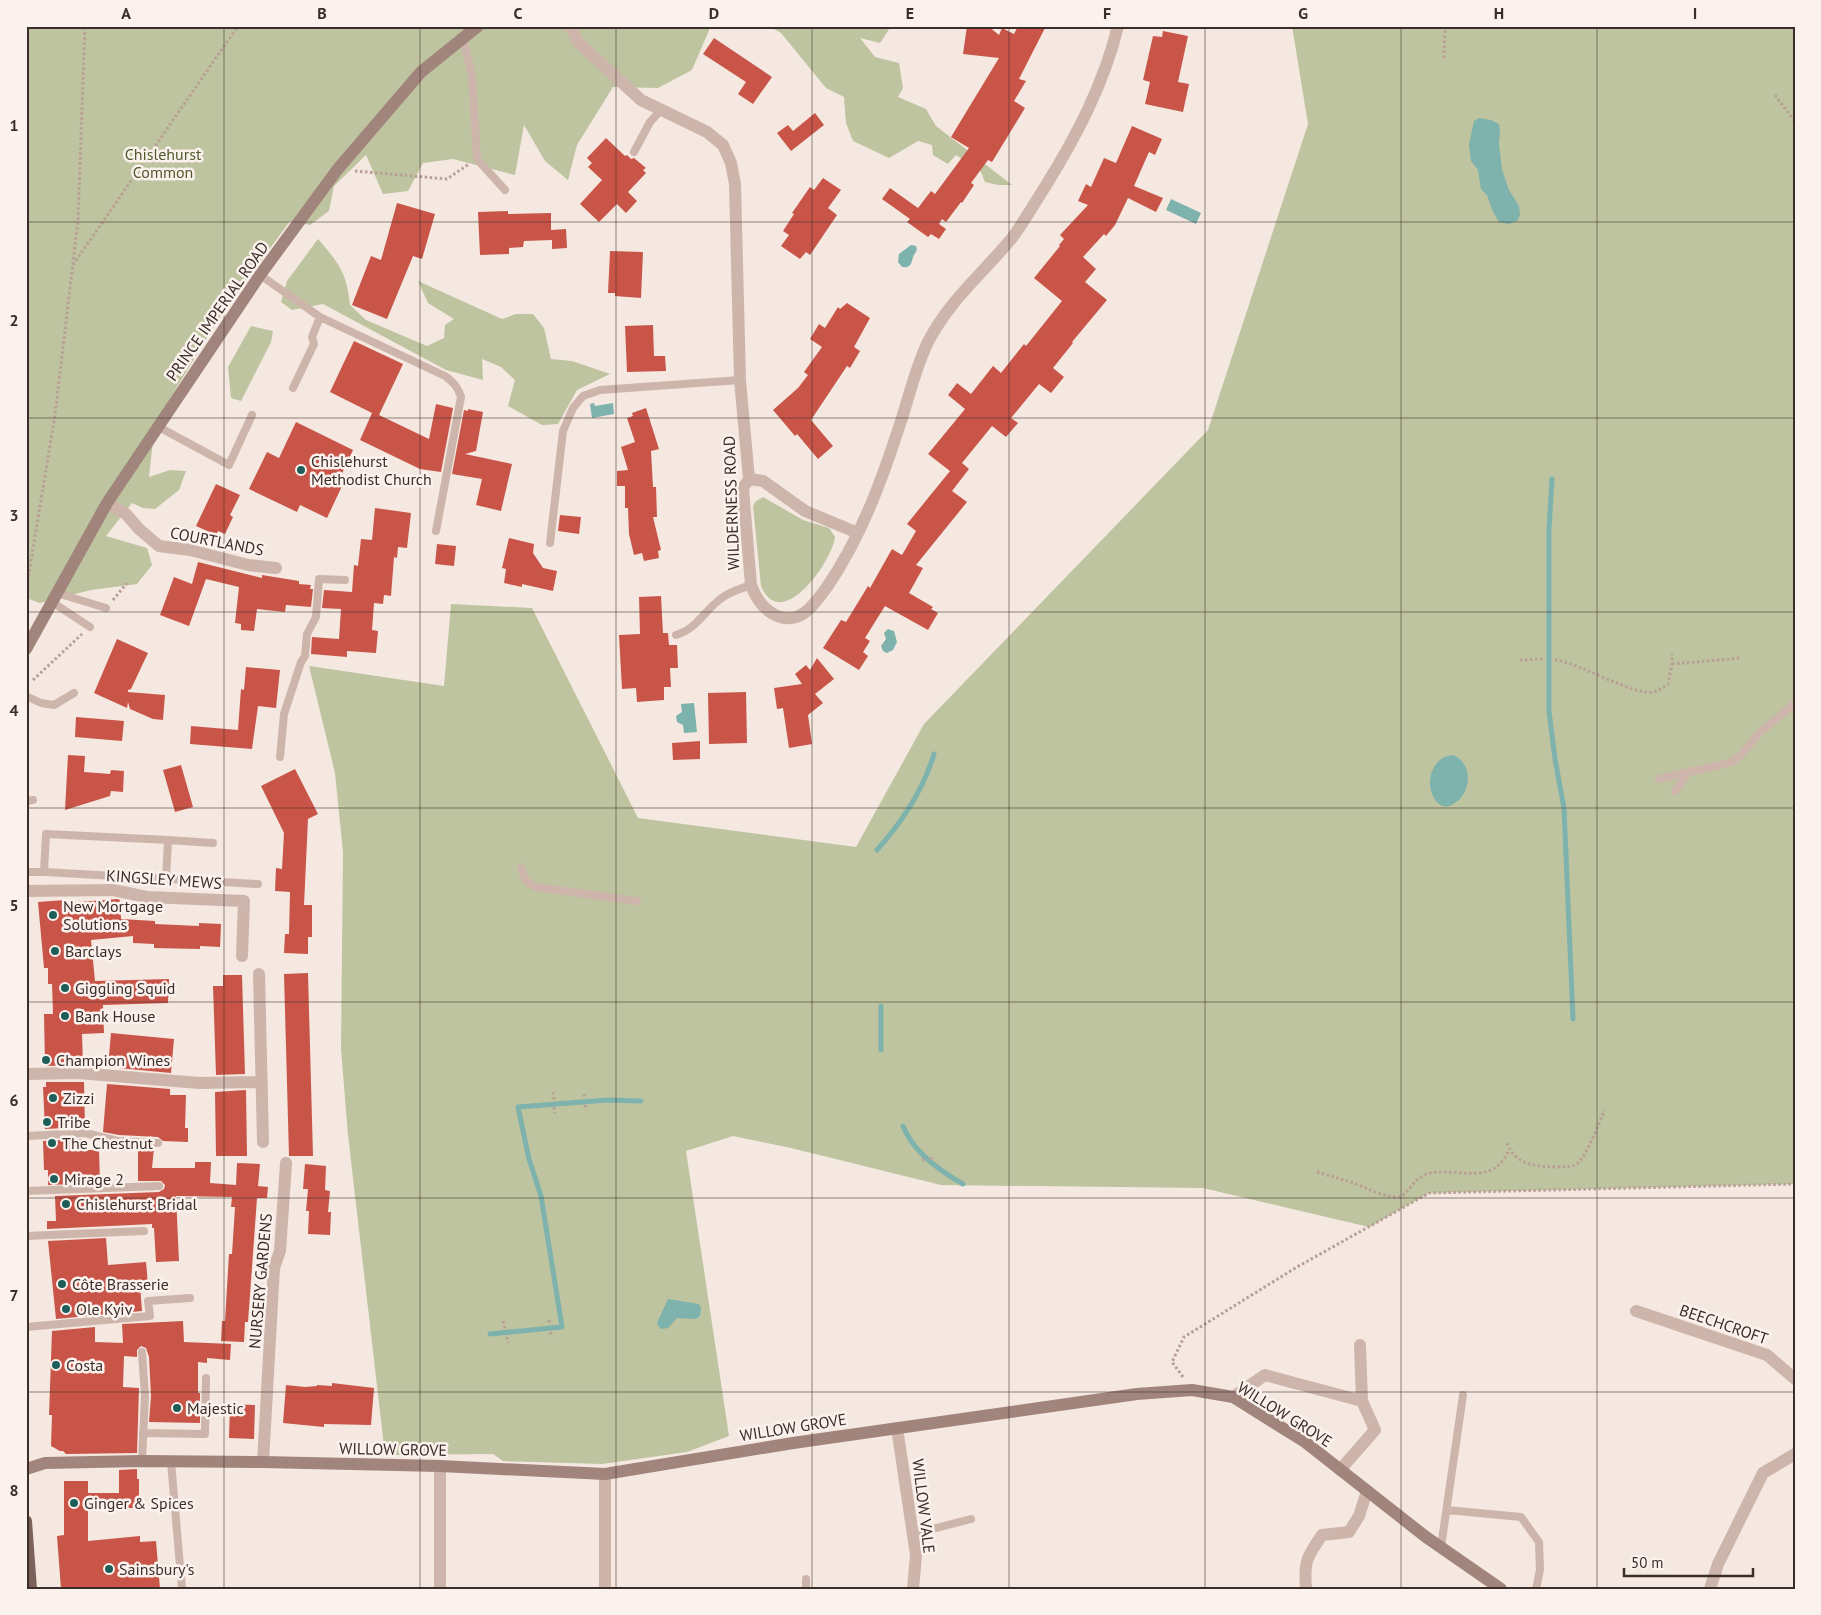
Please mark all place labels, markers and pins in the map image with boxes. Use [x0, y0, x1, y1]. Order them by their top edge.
place label: Chislehurst Methodist Church [311, 451, 432, 489]
marker: Chislehurst Methodist Church [295, 464, 307, 476]
place label: New Mortgage Solutions [63, 896, 163, 934]
marker: New Mortgage Solutions [47, 909, 59, 921]
place label: Barclays [65, 941, 122, 961]
marker: Barclays [49, 945, 61, 957]
place label: Giggling Squid [75, 978, 175, 998]
marker: Giggling Squid [59, 982, 71, 994]
place label: Bank House [75, 1006, 155, 1026]
marker: Bank House [59, 1010, 71, 1022]
place label: Champion Wines [56, 1050, 170, 1070]
marker: Champion Wines [40, 1054, 52, 1066]
place label: Zizzi [63, 1088, 95, 1108]
marker: Zizzi [47, 1092, 59, 1104]
place label: Tribe [57, 1112, 91, 1132]
marker: Tribe [41, 1116, 53, 1128]
place label: The Chestnut [62, 1133, 154, 1153]
marker: The Chestnut [46, 1137, 58, 1149]
place label: Mirage 2 [64, 1169, 124, 1189]
marker: Mirage 2 [48, 1173, 60, 1185]
place label: Chislehurst Bridal [76, 1194, 198, 1214]
marker: Chislehurst Bridal [60, 1198, 72, 1210]
place label: Côte Brasserie [72, 1274, 169, 1294]
marker: Côte Brasserie [56, 1278, 68, 1290]
place label: Ole Kyiv [76, 1299, 133, 1319]
marker: Ole Kyiv [60, 1303, 72, 1315]
place label: Costa [66, 1355, 103, 1375]
marker: Costa [50, 1359, 62, 1371]
place label: Majestic [187, 1398, 244, 1418]
marker: Majestic [171, 1402, 183, 1414]
place label: Ginger & Spices [84, 1493, 194, 1513]
marker: Ginger & Spices [68, 1497, 80, 1509]
place label: Sainsbury's [119, 1559, 195, 1579]
marker: Sainsbury's [103, 1563, 115, 1575]

